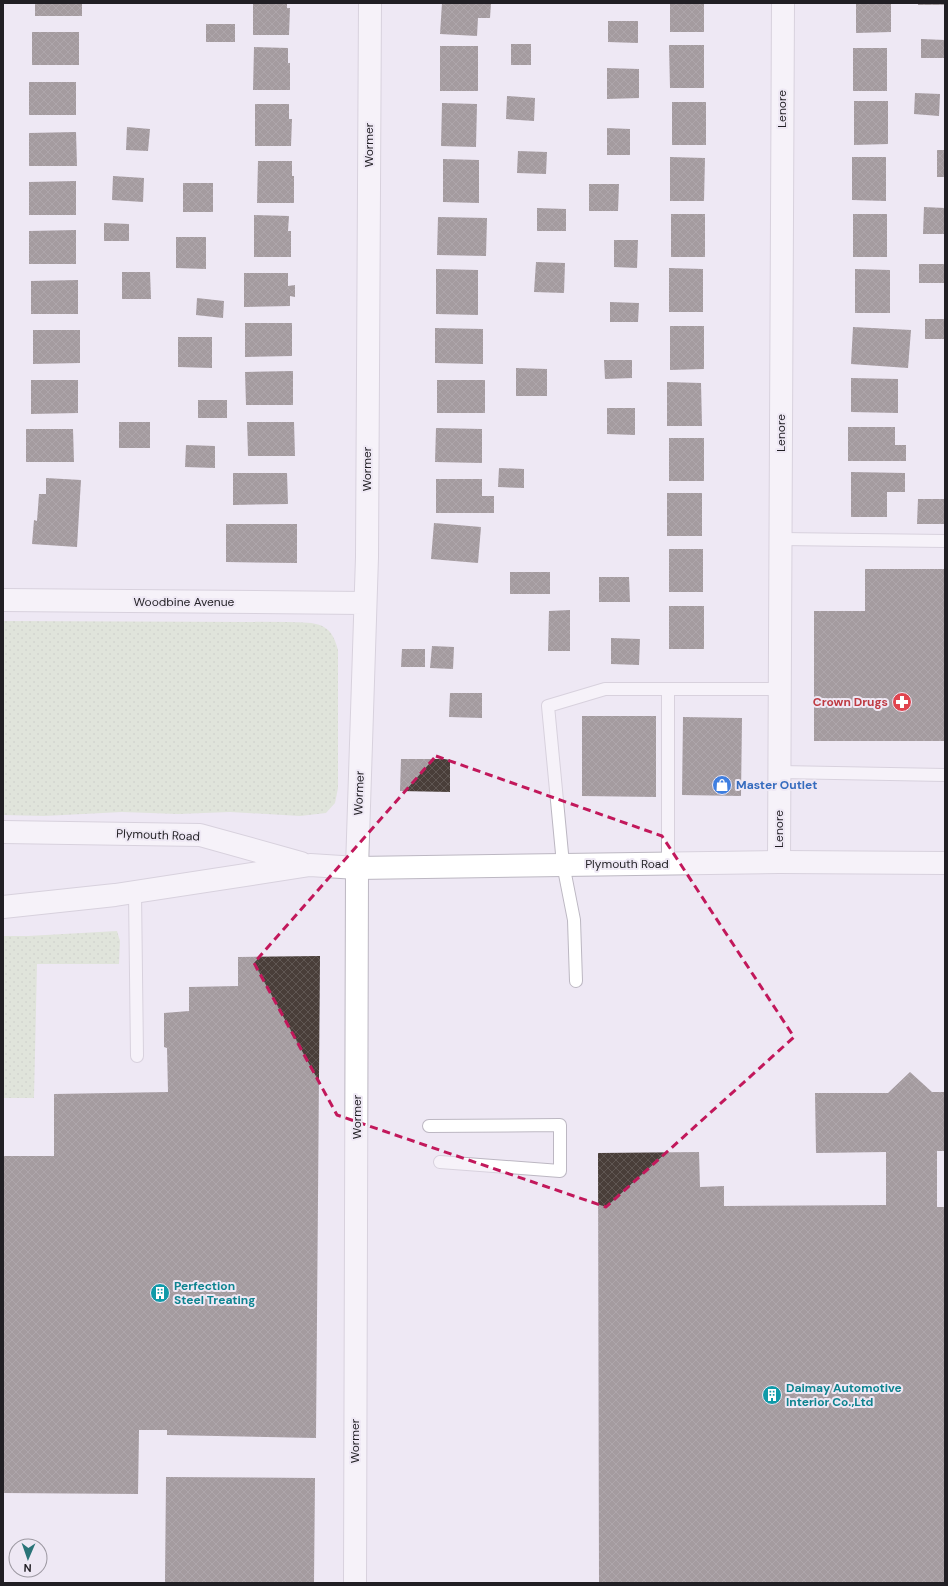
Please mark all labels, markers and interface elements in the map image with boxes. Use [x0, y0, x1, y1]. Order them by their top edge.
street label: Lenore [774, 90, 790, 128]
street label: Wormer [361, 122, 377, 167]
street label: Lenore [773, 414, 789, 452]
street label: Wormer [359, 446, 375, 491]
street label: Woodbine Avenue [134, 594, 235, 610]
pharmacy icon: Crown Drugs [891, 691, 913, 713]
place label: Crown Drugs [813, 694, 888, 710]
street label: Wormer [350, 770, 368, 816]
shop icon: Master Outlet [711, 774, 733, 796]
place label: Master Outlet [736, 777, 817, 793]
street label: Lenore [771, 810, 787, 848]
street label: Plymouth Road [116, 826, 200, 844]
street label: Plymouth Road [585, 856, 669, 872]
street label: Wormer [349, 1094, 365, 1139]
place label: Perfection Steel Treating [174, 1278, 255, 1308]
building icon: Perfection Steel Treating [149, 1282, 171, 1304]
place label: Daimay Automotive Interior Co.,Ltd [786, 1380, 902, 1410]
building icon: Daimay Automotive Interior Co.,Ltd [761, 1384, 783, 1406]
street label: Wormer [347, 1418, 363, 1463]
north arrow [8, 1538, 48, 1578]
text: N [23, 1561, 32, 1575]

